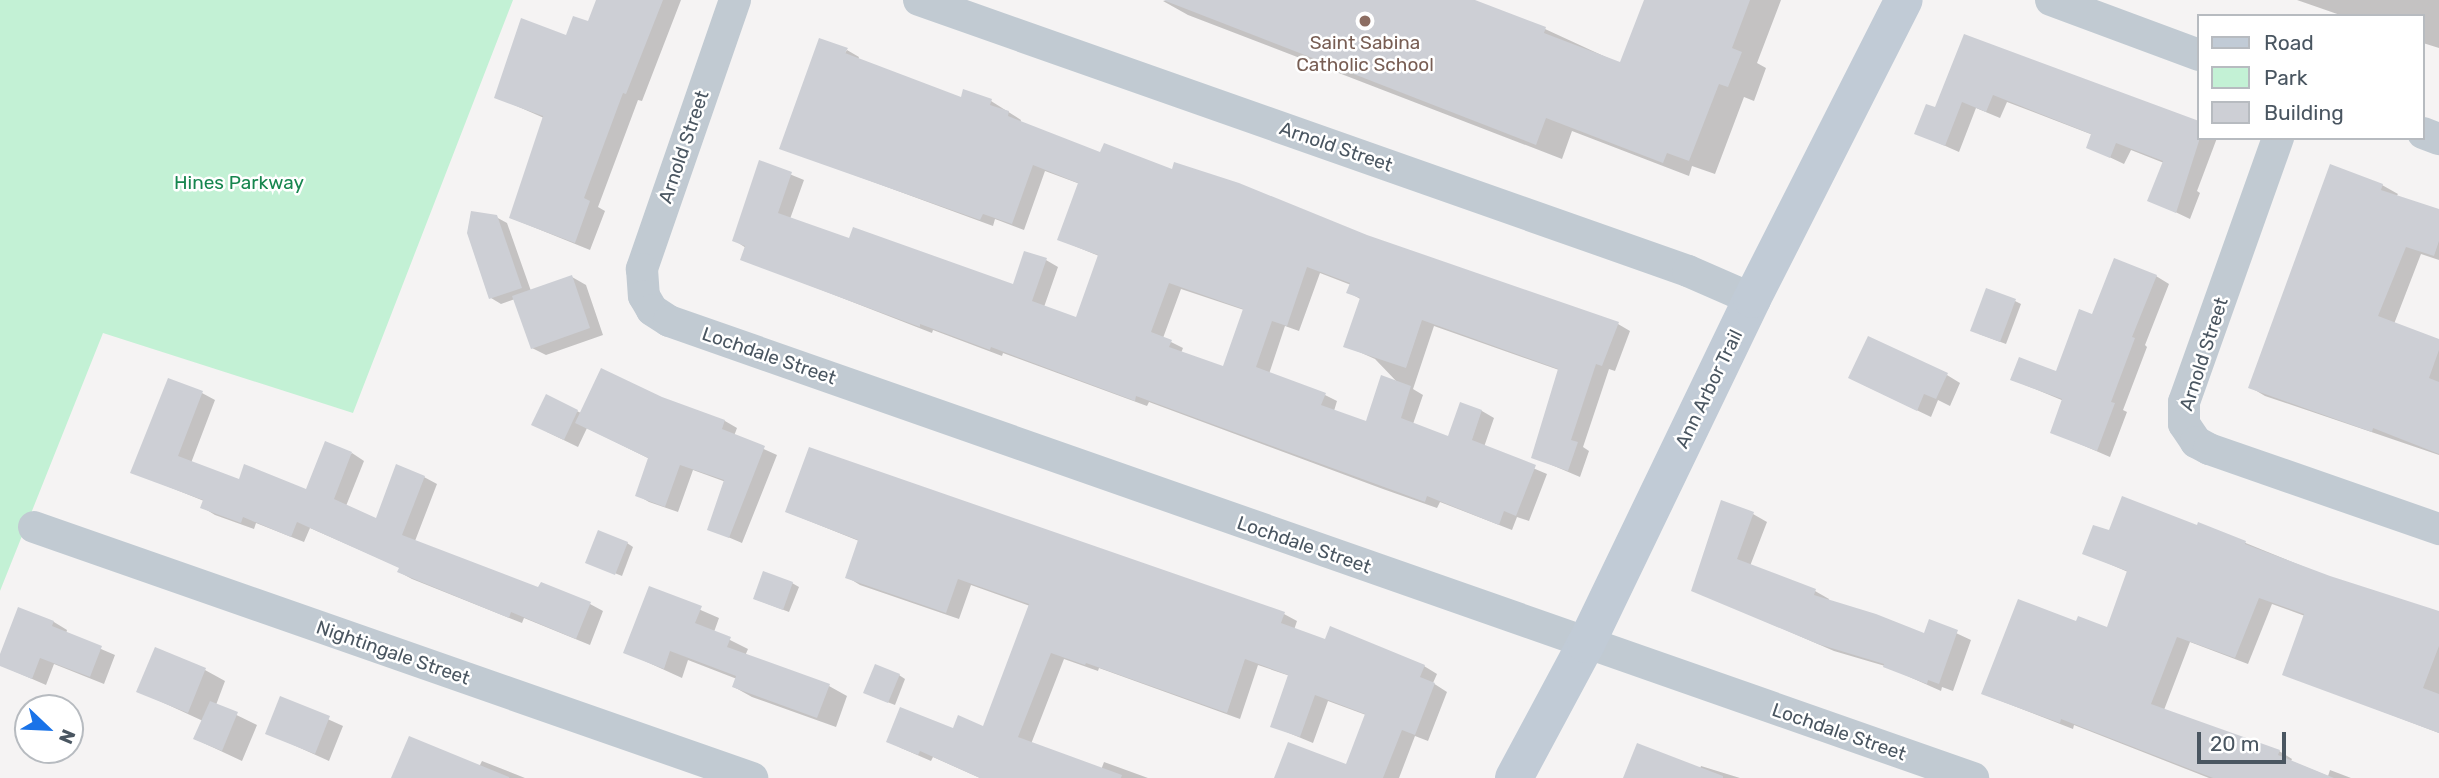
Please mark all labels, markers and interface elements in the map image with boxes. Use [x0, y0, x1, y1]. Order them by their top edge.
marker: Saint Sabina Catholic School [1357, 13, 1373, 29]
legend [2198, 14, 2425, 140]
text: Road [2264, 30, 2314, 55]
place label: Saint Sabina Catholic School [1296, 32, 1434, 76]
text: Park [2264, 65, 2308, 90]
street label: Arnold Street [654, 88, 714, 206]
text: Building [2264, 100, 2344, 125]
street label: Arnold Street [1277, 117, 1395, 177]
park label: Hines Parkway [174, 172, 304, 194]
street label: Arnold Street [2175, 294, 2233, 414]
street label: Lochdale Street [699, 322, 839, 390]
street label: Ann Arbor Trail [1670, 325, 1748, 453]
street label: Lochdale Street [1234, 511, 1374, 579]
street label: Nightingale Street [313, 616, 473, 690]
north arrow [14, 694, 84, 764]
street label: Lochdale Street [1769, 698, 1909, 766]
scale bar [2201, 718, 2290, 762]
text: N [54, 726, 80, 747]
text: 20 m [2210, 731, 2259, 756]

